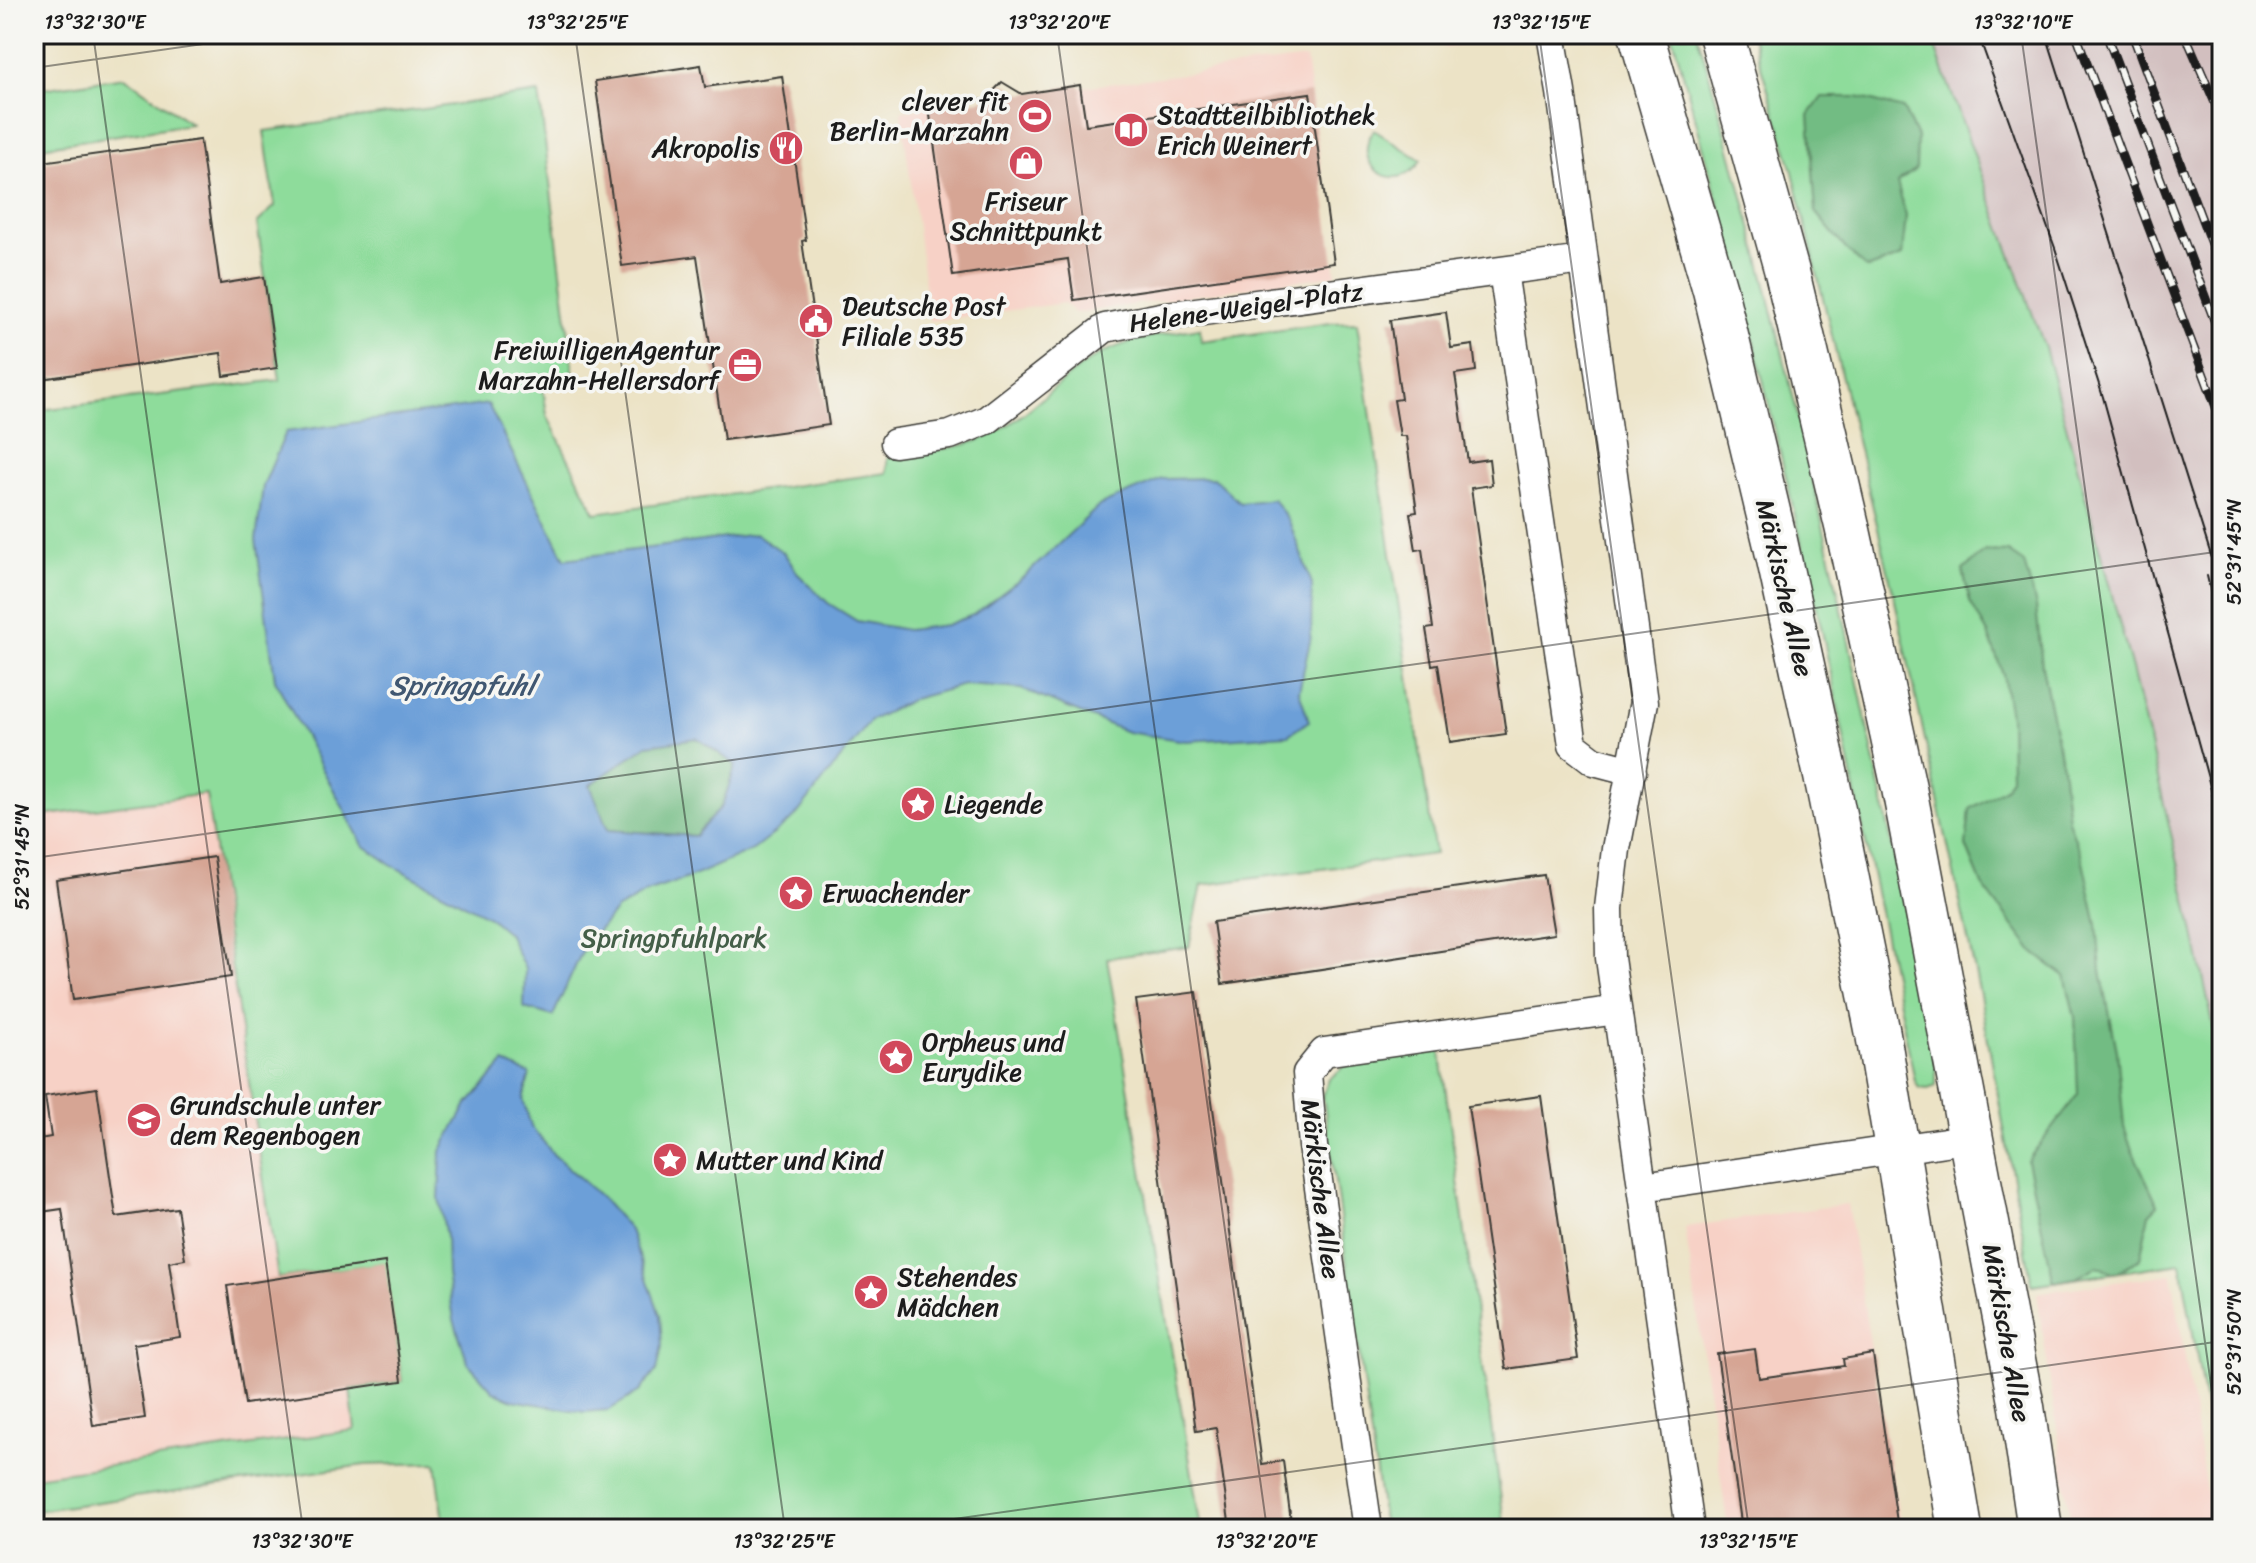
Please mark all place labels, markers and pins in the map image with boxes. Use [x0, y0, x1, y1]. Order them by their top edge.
place label: clever fit Berlin-Marzahn [830, 78, 1009, 154]
place label: Stadtteilbibliothek Erich Weinert [1157, 92, 1376, 168]
sports icon: clever fit Berlin-Marzahn [1016, 97, 1054, 135]
library icon: Stadtteilbibliothek Erich Weinert [1112, 111, 1150, 149]
place label: Akropolis [651, 125, 760, 171]
restaurant icon: Akropolis [767, 129, 805, 167]
shop icon: Friseur Schnittpunkt [1007, 144, 1045, 182]
place label: Friseur Schnittpunkt [950, 178, 1102, 254]
place label: Deutsche Post Filiale 535 [842, 283, 1007, 359]
public building icon: Deutsche Post Filiale 535 [797, 302, 835, 340]
place label: FreiwilligenAgentur Marzahn-Hellersdorf [478, 327, 722, 403]
office icon: FreiwilligenAgentur Marzahn-Hellersdorf [726, 346, 764, 384]
place label: Liegende [944, 781, 1043, 827]
place icon: Liegende [899, 785, 937, 823]
place label: Erwachender [822, 870, 970, 916]
place icon: Erwachender [777, 874, 815, 912]
place label: Orpheus und Eurydike [922, 1019, 1067, 1095]
place icon: Orpheus und Eurydike [877, 1038, 915, 1076]
place label: Grundschule unter dem Regenbogen [170, 1082, 381, 1158]
school or university icon: Grundschule unter dem Regenbogen [125, 1101, 163, 1139]
place label: Mutter und Kind [696, 1137, 885, 1183]
place icon: Mutter und Kind [651, 1141, 689, 1179]
place label: Stehendes Mädchen [897, 1254, 1017, 1330]
place icon: Stehendes Mädchen [852, 1273, 890, 1311]

